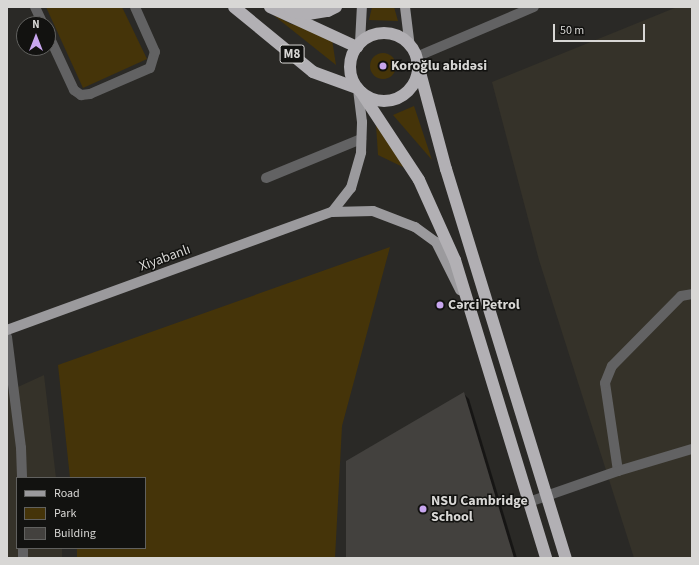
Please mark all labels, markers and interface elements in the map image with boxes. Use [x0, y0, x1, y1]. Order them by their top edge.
north arrow [16, 16, 56, 56]
scale bar [555, 16, 647, 42]
text: N [32, 17, 40, 32]
text: 50 m [560, 22, 584, 39]
road number: M8 [279, 43, 305, 65]
place label: Koroğlu abidəsi [391, 58, 487, 74]
marker: Koroğlu abidəsi [378, 61, 388, 71]
street label: Xiyabanlı [137, 241, 193, 275]
place label: Cərci Petrol [448, 297, 520, 313]
marker: Cərci Petrol [435, 300, 445, 310]
legend [16, 477, 146, 549]
text: Road [54, 485, 80, 502]
place label: NSU Cambridge School [431, 493, 528, 526]
marker: NSU Cambridge School [418, 504, 428, 514]
text: Park [54, 505, 76, 522]
text: Building [54, 525, 96, 542]

